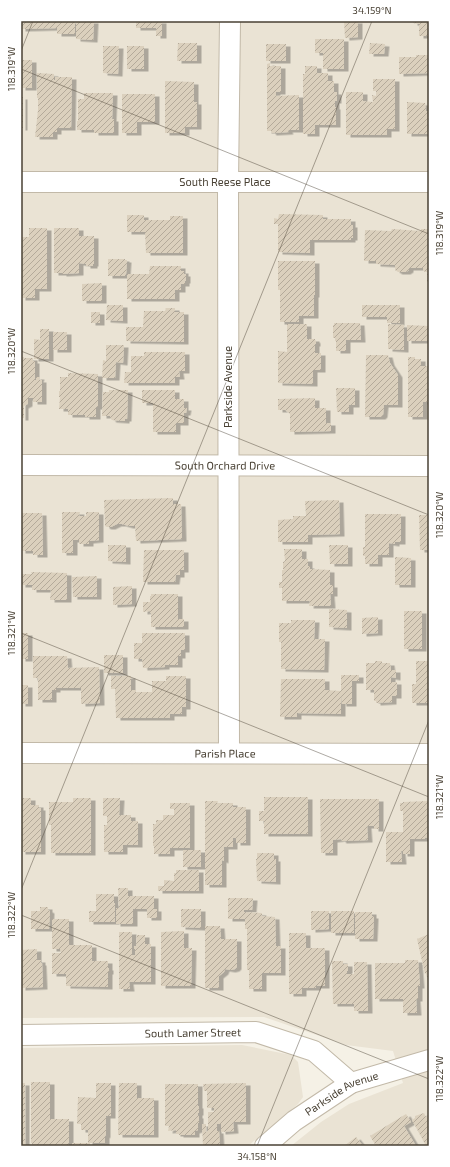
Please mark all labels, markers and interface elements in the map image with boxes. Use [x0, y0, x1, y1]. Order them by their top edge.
text: 34.159°N [352, 4, 392, 16]
text: 118.319°W [5, 46, 17, 91]
street label: South Reese Place [179, 175, 271, 188]
text: 118.319°W [433, 210, 445, 255]
text: 118.320°W [5, 327, 17, 374]
street label: Parkside Avenue [221, 346, 234, 428]
street label: South Orchard Drive [175, 458, 275, 472]
text: 118.320°W [433, 491, 445, 538]
text: 118.321°W [5, 610, 17, 655]
street label: Parish Place [194, 746, 256, 760]
text: 118.321°W [433, 774, 445, 819]
text: 118.322°W [5, 891, 17, 938]
street label: South Lamer Street [145, 1025, 241, 1039]
text: 118.322°W [433, 1055, 445, 1102]
street label: Parkside Avenue [302, 1068, 380, 1118]
text: 34.158°N [237, 1150, 277, 1162]

